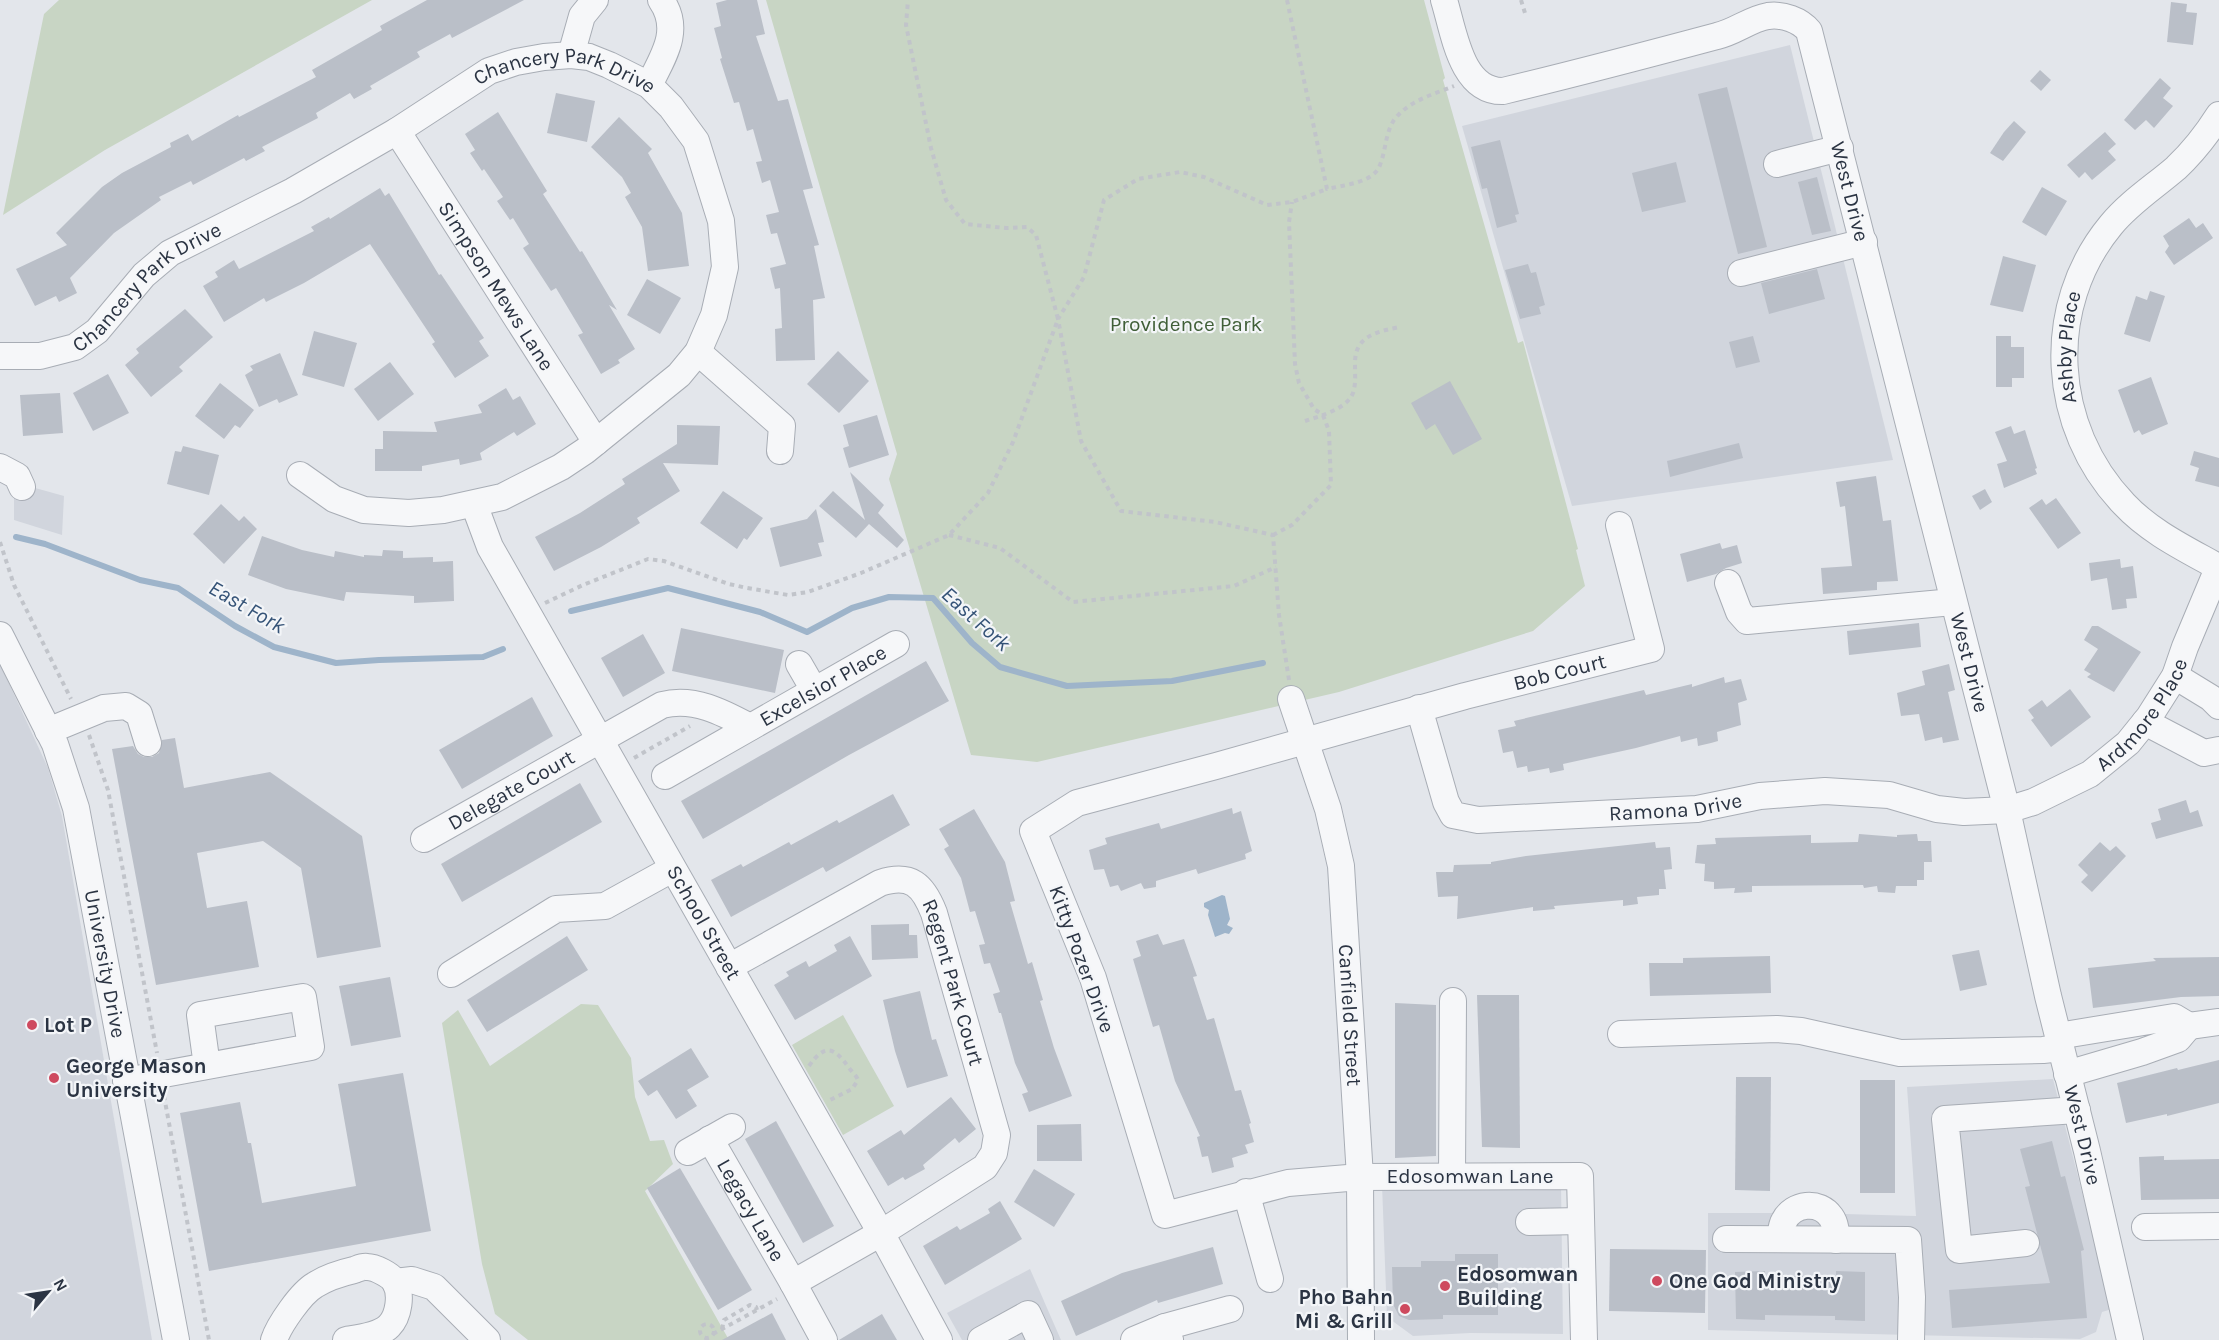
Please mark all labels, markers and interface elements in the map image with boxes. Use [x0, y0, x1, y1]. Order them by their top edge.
street label: Chancery Park Drive [469, 43, 662, 98]
street label: West Drive [1826, 139, 1874, 244]
street label: Simpson Mews Lane [433, 197, 559, 375]
street label: Chancery Park Drive [68, 217, 225, 357]
street label: Ashby Place [2052, 288, 2086, 406]
park label: Providence Park [1110, 312, 1262, 336]
water label: East Fork [204, 575, 291, 640]
water label: East Fork [936, 581, 1017, 657]
street label: West Drive [1945, 610, 1994, 715]
street label: Excelsior Place [755, 640, 891, 731]
street label: Bob Court [1511, 649, 1608, 695]
street label: Ardmore Place [2091, 655, 2192, 776]
street label: Delegate Court [444, 745, 579, 835]
street label: Ramona Drive [1608, 788, 1744, 825]
street label: School Street [662, 861, 746, 984]
street label: Kitty Pozer Drive [1044, 882, 1120, 1036]
street label: University Drive [80, 888, 131, 1040]
street label: Regent Park Court [917, 895, 989, 1068]
street label: Canfield Street [1334, 943, 1366, 1087]
place label: Lot P [44, 1013, 92, 1037]
marker: Lot P [25, 1018, 39, 1032]
place label: George Mason University [66, 1054, 207, 1102]
marker: George Mason University [47, 1071, 61, 1085]
street label: West Drive [2059, 1083, 2106, 1187]
street label: Legacy Lane [712, 1154, 790, 1266]
street label: Edosomwan Lane [1386, 1164, 1554, 1188]
north arrow [18, 1262, 78, 1322]
place label: Edosomwan Building [1457, 1262, 1578, 1310]
place label: One God Ministry [1669, 1269, 1841, 1293]
marker: One God Ministry [1650, 1274, 1664, 1288]
text: N [50, 1275, 72, 1295]
marker: Edosomwan Building [1438, 1279, 1452, 1293]
place label: Pho Bahn Mi & Grill [1295, 1285, 1393, 1333]
marker: Pho Bahn Mi & Grill [1398, 1302, 1412, 1316]

